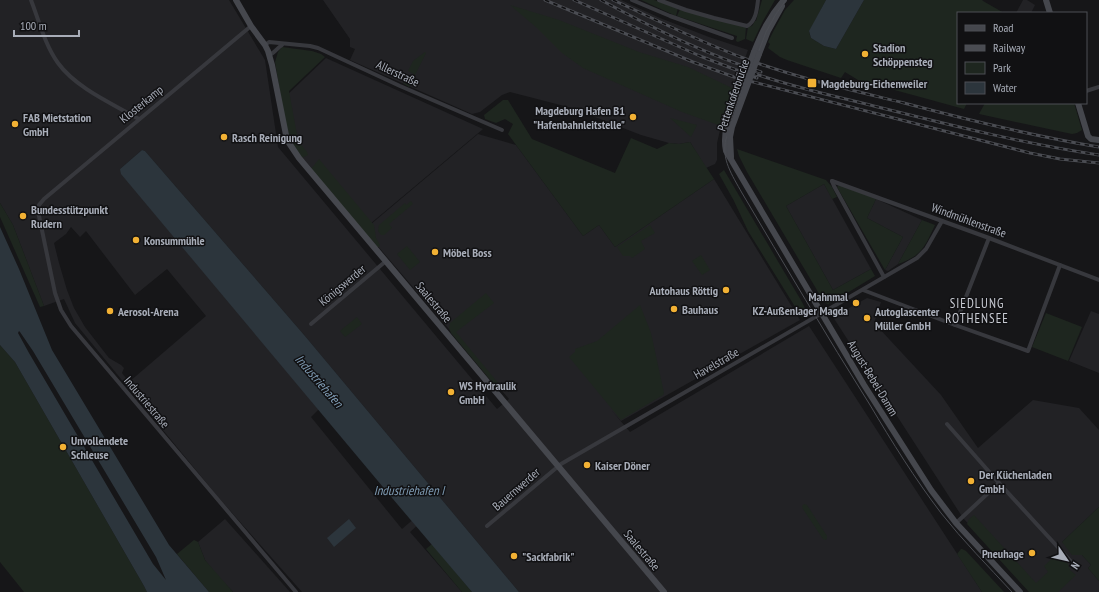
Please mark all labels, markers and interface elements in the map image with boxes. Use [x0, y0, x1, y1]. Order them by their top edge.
scale bar [14, 12, 79, 38]
legend [957, 12, 1087, 104]
text: 100 m [20, 18, 47, 33]
text: Road [993, 20, 1013, 35]
place label: Stadion Schöppensteg [873, 40, 933, 69]
text: Railway [993, 40, 1026, 55]
marker: Stadion Schöppensteg [860, 49, 870, 59]
street label: Allerstraße [374, 57, 422, 89]
street label: Pettenkoferbrücke [714, 57, 752, 133]
text: Park [993, 60, 1011, 75]
place label: Magdeburg-Eichenweiler [821, 76, 928, 91]
marker: Magdeburg-Eichenweiler [806, 77, 818, 89]
text: Water [993, 80, 1018, 95]
street label: Klosterkamp [116, 82, 166, 126]
place label: Magdeburg Hafen B1 "Hafenbahnleitstelle" [533, 103, 625, 132]
place label: FAB Mietstation GmbH [23, 110, 91, 139]
marker: Magdeburg Hafen B1 "Hafenbahnleitstelle" [628, 112, 638, 122]
marker: FAB Mietstation GmbH [10, 119, 20, 129]
place label: Rasch Reinigung [232, 130, 302, 145]
marker: Rasch Reinigung [219, 132, 229, 142]
street label: Windmühlenstraße [929, 199, 1009, 241]
place label: Bundesstützpunkt Rudern [31, 202, 108, 231]
marker: Bundesstützpunkt Rudern [18, 211, 28, 221]
place label: Konsummühle [144, 233, 205, 248]
marker: Konsummühle [131, 235, 141, 245]
place label: Möbel Boss [443, 245, 492, 260]
marker: Möbel Boss [430, 247, 440, 257]
street label: Königswerder [316, 261, 369, 309]
street label: Saalestraße [413, 279, 455, 326]
place label: Autohaus Röttig [649, 283, 718, 298]
marker: Autohaus Röttig [721, 285, 731, 295]
place label: Mahnmal KZ-Außenlager Magda [753, 289, 848, 318]
district label: SIEDLUNG ROTHENSEE [945, 295, 1009, 327]
marker: Mahnmal KZ-Außenlager Magda [851, 298, 861, 308]
place label: Bauhaus [682, 302, 718, 317]
place label: Aerosol-Arena [117, 304, 179, 319]
marker: Bauhaus [669, 304, 679, 314]
place label: Autoglascenter Müller GmbH [874, 304, 940, 333]
marker: Aerosol-Arena [105, 306, 115, 316]
marker: Autoglascenter Müller GmbH [862, 313, 872, 323]
street label: August-Bebel-Damm [845, 337, 902, 419]
street label: Havelstraße [691, 344, 741, 382]
water label: Industriehafen [291, 351, 348, 412]
street label: Industriestraße [121, 373, 173, 431]
place label: WS Hydraulik GmbH [458, 378, 516, 407]
marker: WS Hydraulik GmbH [446, 387, 456, 397]
place label: Unvollendete Schleuse [71, 433, 128, 462]
marker: Unvollendete Schleuse [58, 442, 68, 452]
place label: Kaiser Döner [595, 458, 650, 473]
marker: Kaiser Döner [582, 460, 592, 470]
street label: Bauernwerder [489, 464, 543, 514]
place label: Der Küchenladen GmbH [979, 467, 1052, 496]
marker: Der Küchenladen GmbH [966, 476, 976, 486]
water label: Industriehafen I [374, 482, 446, 499]
street label: Saalestraße [621, 527, 663, 574]
north arrow [1047, 540, 1087, 580]
place label: Pneuhage [982, 546, 1024, 561]
marker: Pneuhage [1027, 548, 1037, 558]
place label: "Sackfabrik" [522, 549, 574, 564]
marker: "Sackfabrik" [509, 551, 519, 561]
text: N [1068, 559, 1083, 572]

